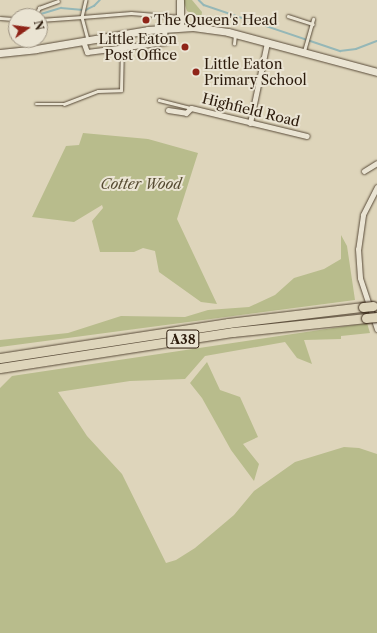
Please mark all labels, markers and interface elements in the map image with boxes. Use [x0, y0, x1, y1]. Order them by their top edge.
north arrow [8, 8, 48, 48]
place label: The Queen's Head [154, 12, 278, 28]
marker: The Queen's Head [141, 15, 151, 25]
text: N [31, 19, 47, 32]
place label: Little Eaton Post Office [99, 31, 177, 64]
marker: Little Eaton Post Office [180, 42, 190, 52]
place label: Little Eaton Primary School [204, 56, 307, 88]
marker: Little Eaton Primary School [191, 67, 201, 77]
street label: Highfield Road [200, 90, 302, 130]
park label: Cotter Wood [100, 176, 182, 192]
road number: A38 [166, 328, 200, 350]

